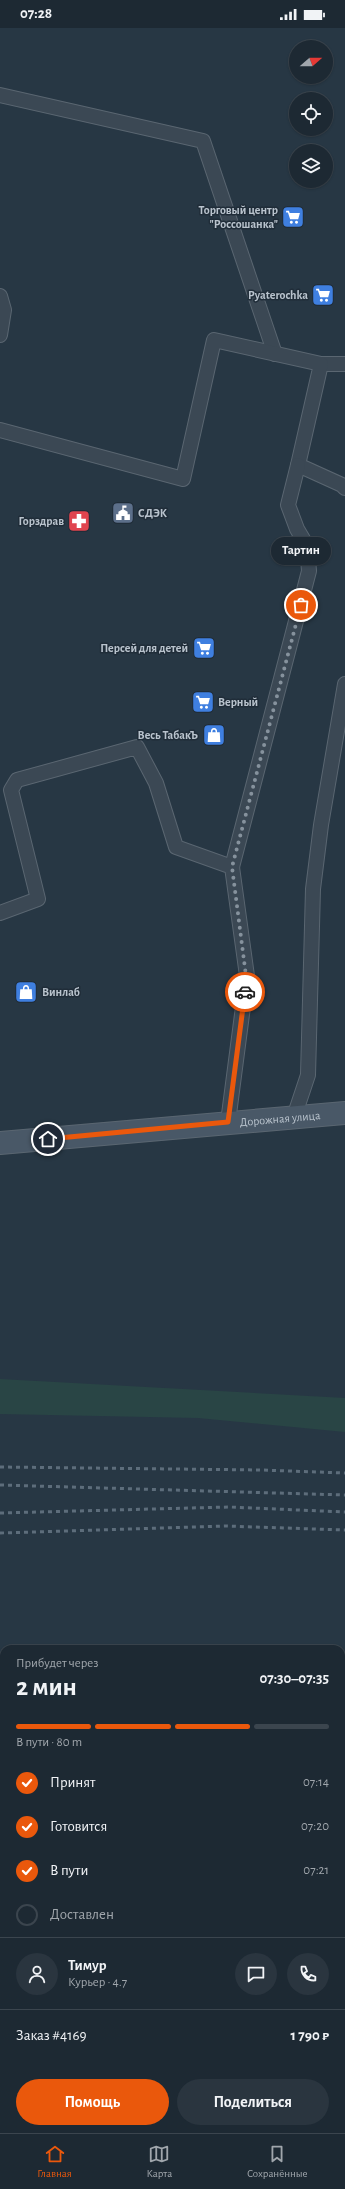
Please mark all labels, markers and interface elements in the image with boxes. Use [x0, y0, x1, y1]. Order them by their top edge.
text: 07:28 [20, 6, 52, 21]
north arrow [289, 40, 333, 84]
map controls [289, 40, 333, 188]
button: locate [289, 92, 333, 136]
button: layers [289, 144, 333, 188]
place label: Торговый центр "Россошанка" [199, 204, 278, 230]
supermarket icon: Торговый центр "Россошанка" [280, 204, 306, 230]
supermarket icon: Pyaterochka [310, 282, 336, 308]
place label: Pyaterochka [248, 289, 308, 302]
public building icon: СДЭК [110, 500, 136, 526]
place label: СДЭК [138, 507, 168, 519]
pharmacy icon: Горздрав [66, 508, 92, 534]
place label: Горздрав [19, 515, 64, 527]
callout: Тартин [271, 537, 331, 565]
text: Тартин [282, 544, 320, 557]
pin [284, 588, 318, 622]
icon: bag [290, 594, 312, 616]
supermarket icon: Персей для детей [191, 635, 217, 661]
place label: Персей для детей [100, 642, 188, 654]
supermarket icon: Верный [190, 689, 216, 715]
place label: Верный [218, 696, 258, 708]
shop icon: Весь ТабакЪ [201, 722, 227, 748]
place label: Весь ТабакЪ [138, 729, 198, 741]
courier [225, 972, 265, 1012]
shop icon: Винлаб [13, 979, 39, 1005]
icon: car [234, 981, 256, 1003]
place label: Винлаб [42, 986, 80, 998]
street label: Дорожная улица [239, 1109, 321, 1128]
pin [31, 1122, 65, 1156]
icon: home [37, 1128, 59, 1150]
text: Прибудет через [16, 1657, 98, 1670]
text: 07:30–07:35 [259, 1671, 329, 1686]
text: 2 мин [16, 1674, 77, 1700]
text: В пути · 80 m [16, 1736, 82, 1749]
icon: check [16, 1772, 38, 1794]
text: Принят [50, 1775, 95, 1790]
text: 07:14 [303, 1776, 329, 1789]
icon: check [16, 1816, 38, 1838]
text: Готовится [50, 1819, 107, 1834]
text: 07:20 [301, 1820, 329, 1833]
icon: check [16, 1860, 38, 1882]
text: В пути [50, 1863, 88, 1878]
text: 07:21 [303, 1864, 329, 1877]
text: Доставлен [50, 1907, 114, 1922]
button: person [16, 1953, 58, 1995]
button: chat [235, 1953, 277, 1995]
button: phone [287, 1953, 329, 1995]
text: Тимур [68, 1958, 107, 1973]
text: Курьер · 4.7 [68, 1976, 127, 1989]
text: Заказ #4169 [16, 2028, 87, 2043]
text: 1 790 ₽ [291, 2028, 329, 2043]
button: Помощь [16, 2079, 169, 2125]
button: Поделиться [177, 2079, 329, 2125]
tab: Главная [37, 2143, 72, 2180]
tab: Карта [146, 2143, 172, 2180]
tab: Сохранённые [247, 2143, 308, 2180]

